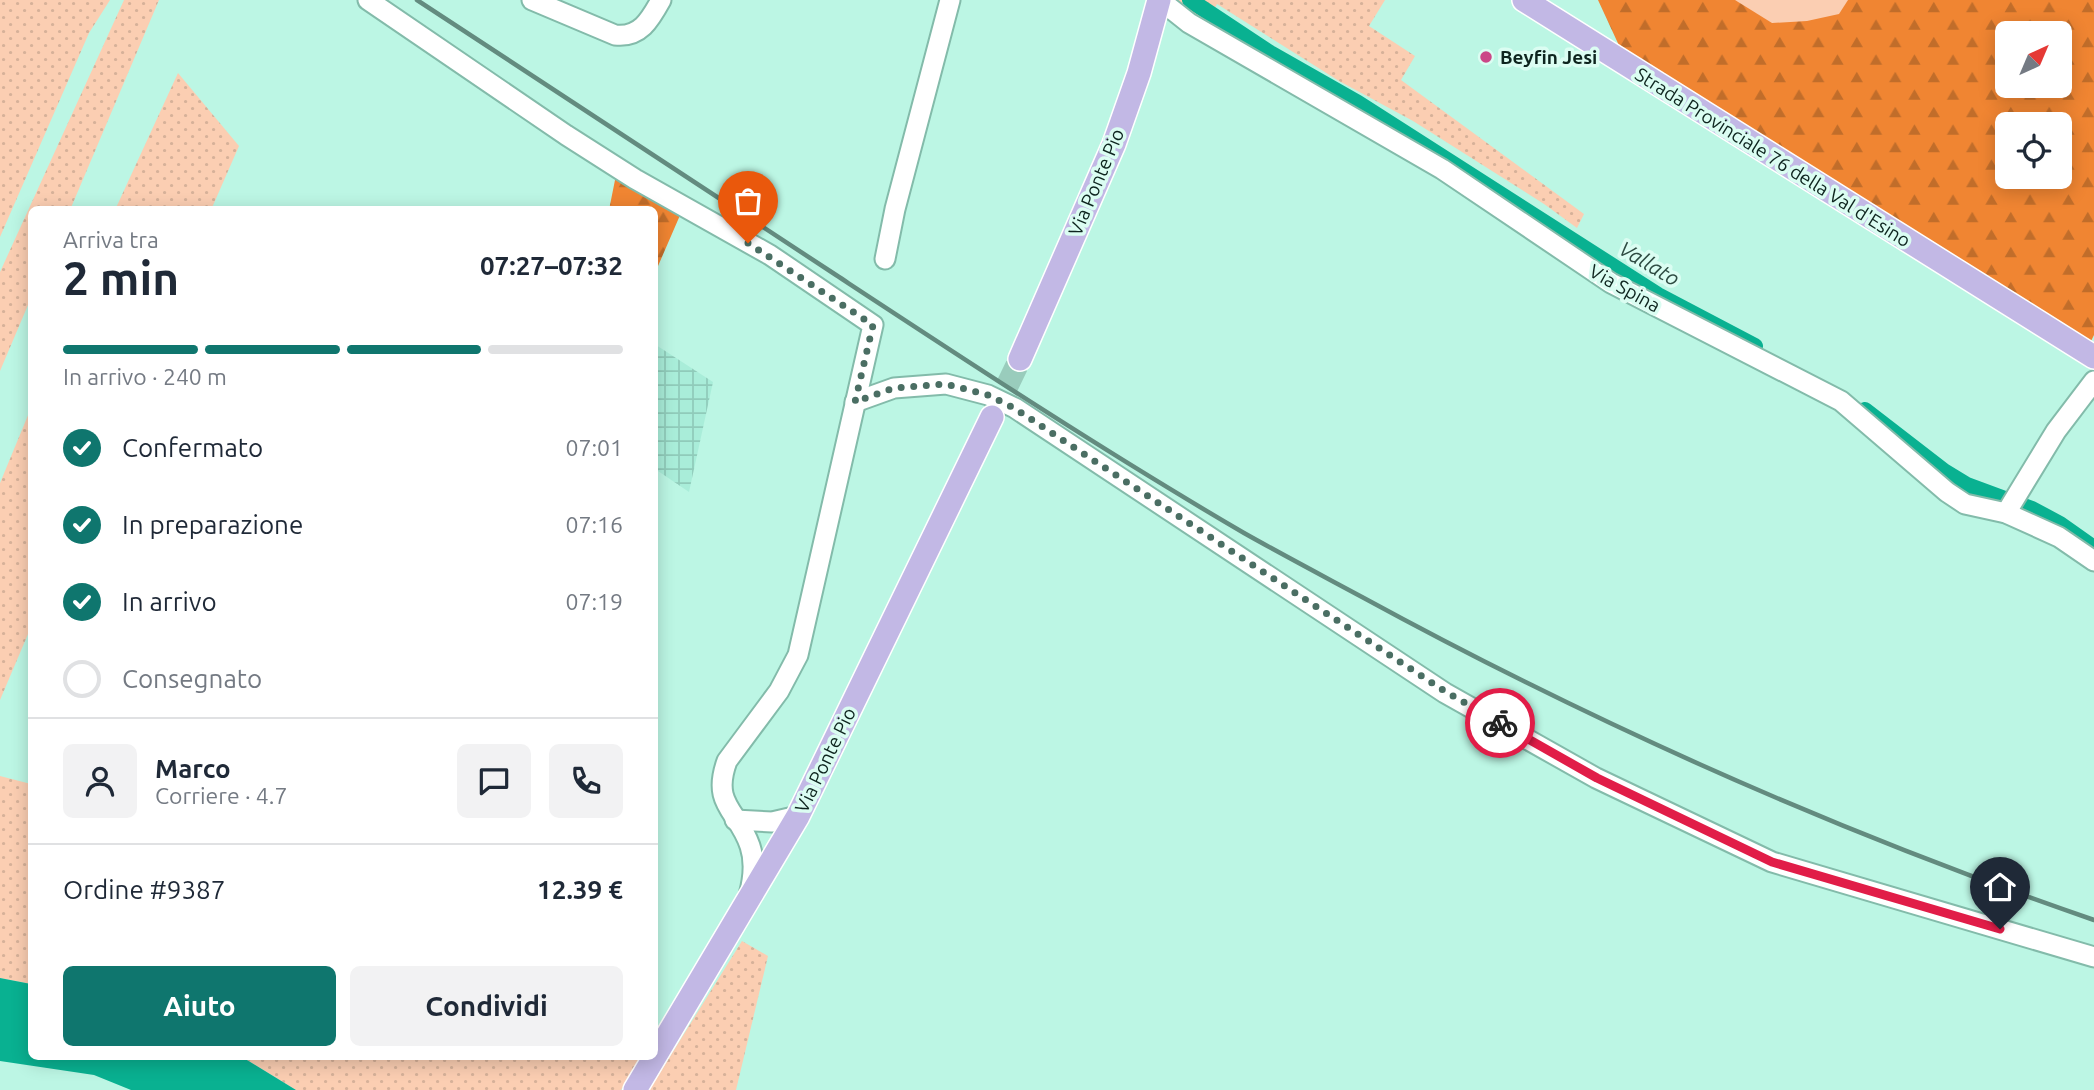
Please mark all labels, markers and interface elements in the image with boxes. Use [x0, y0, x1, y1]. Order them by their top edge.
north arrow [1995, 21, 2072, 98]
map controls [1995, 21, 2072, 189]
place label: Beyfin Jesi [1500, 46, 1597, 68]
marker: Beyfin Jesi [1478, 49, 1494, 65]
street label: Strada Provinciale 76 della Val d'Esino [1631, 63, 1915, 251]
button: locate [1995, 112, 2072, 189]
street label: Via Ponte Pio [1064, 125, 1128, 239]
pin [718, 171, 778, 243]
icon: bag [729, 182, 767, 220]
text: Arriva tra [63, 227, 159, 252]
water label: Vallato [1615, 236, 1684, 290]
text: 07:27–07:32 [480, 251, 623, 280]
text: 2 min [63, 252, 179, 304]
street label: Via Spina [1586, 260, 1664, 316]
text: In arrivo · 240 m [63, 364, 227, 389]
icon: check [63, 429, 101, 467]
text: Confermato [122, 433, 263, 462]
text: 07:01 [565, 435, 623, 460]
icon: check [63, 506, 101, 544]
text: In preparazione [122, 510, 303, 539]
text: 07:16 [565, 512, 623, 537]
icon: check [63, 583, 101, 621]
text: In arrivo [122, 587, 217, 616]
text: 07:19 [565, 589, 623, 614]
text: Consegnato [122, 664, 262, 693]
courier [1465, 688, 1535, 758]
street label: Via Ponte Pio [790, 704, 860, 816]
icon: bike [1481, 704, 1519, 742]
button: person [63, 744, 137, 818]
button: chat [457, 744, 531, 818]
button: phone [549, 744, 623, 818]
text: Marco [155, 754, 231, 783]
text: Corriere · 4.7 [155, 783, 287, 808]
pin [1970, 857, 2030, 929]
icon: home [1981, 868, 2019, 906]
text: Ordine #9387 [63, 875, 225, 904]
text: 12.39 € [537, 875, 623, 904]
button: Aiuto [63, 966, 336, 1046]
button: Condividi [350, 966, 623, 1046]

